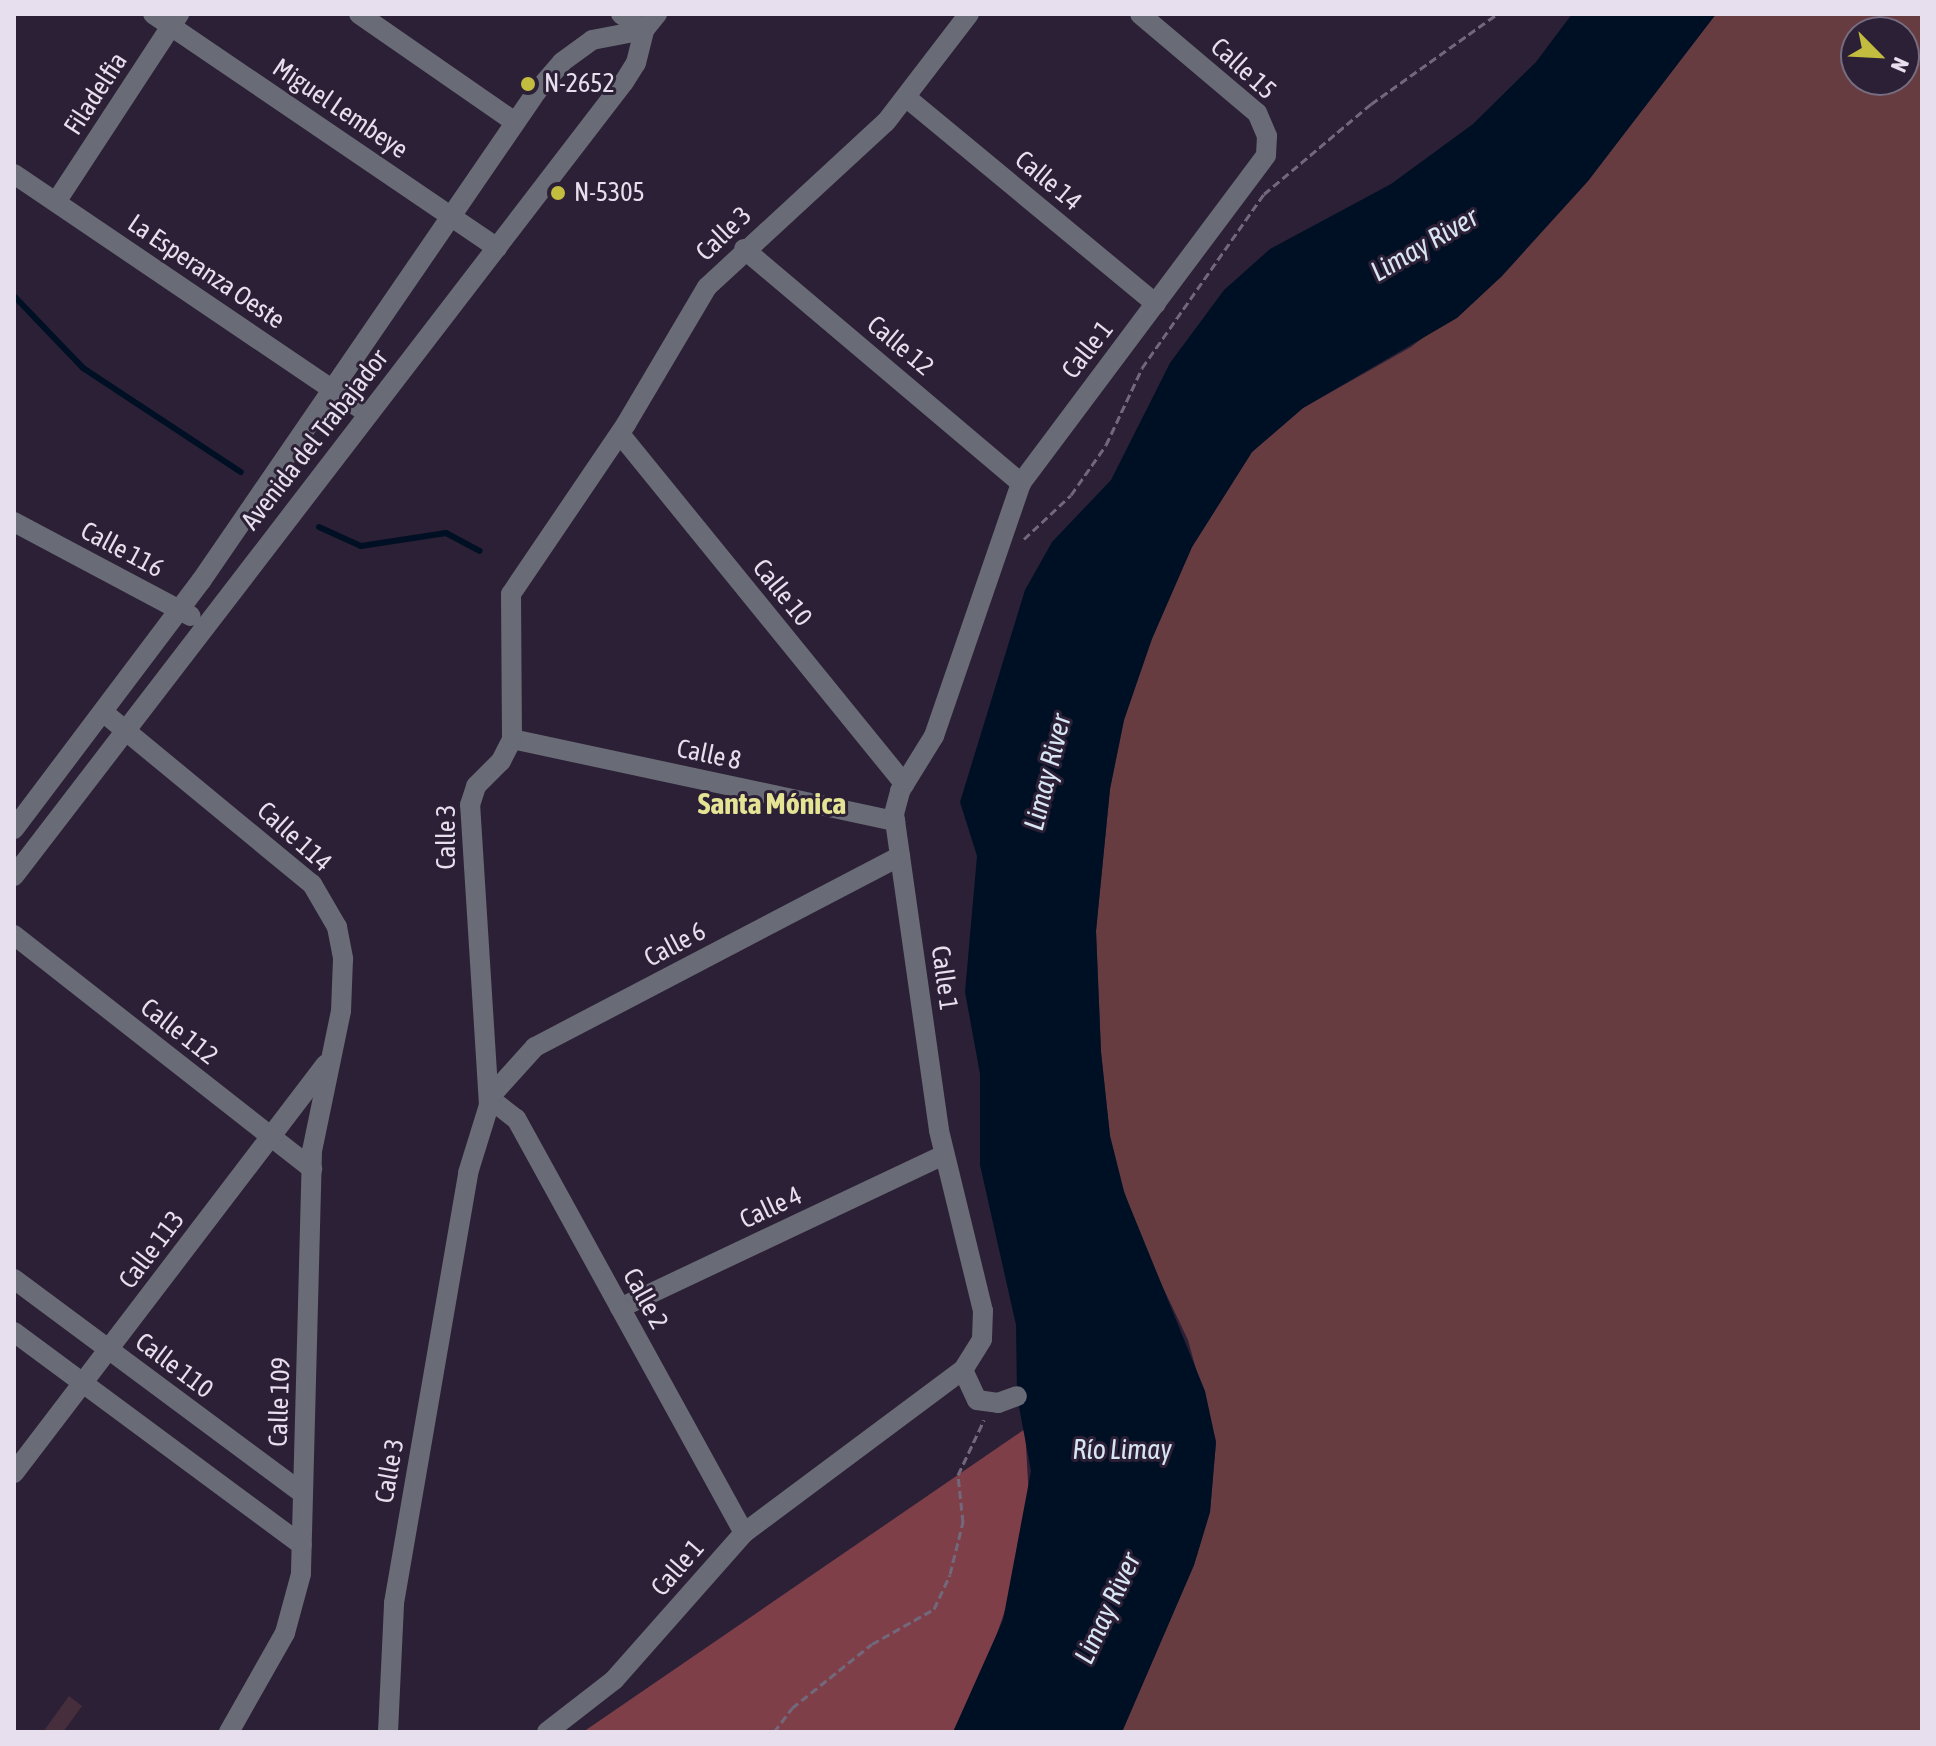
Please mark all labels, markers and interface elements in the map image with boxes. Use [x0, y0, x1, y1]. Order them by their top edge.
north arrow [1840, 16, 1920, 96]
street label: Calle 15 [1204, 32, 1282, 106]
street label: Filadelfia [58, 47, 134, 141]
street label: Miguel Lembeye [267, 52, 413, 166]
text: N [1886, 54, 1915, 76]
place label: N-2652 [544, 68, 615, 100]
marker: N-2652 [519, 75, 537, 93]
street label: Calle 14 [1008, 144, 1088, 218]
place label: N-5305 [574, 177, 645, 209]
marker: N-5305 [549, 184, 567, 202]
street label: Calle 3 [690, 200, 758, 268]
water label: Limay River [1364, 200, 1484, 288]
street label: La Esperanza Oeste [122, 208, 290, 336]
street label: Calle 12 [860, 309, 940, 383]
street label: Calle 1 [1056, 315, 1120, 385]
street label: Avenida del Trabajador [235, 344, 395, 536]
street label: Calle 116 [75, 515, 169, 585]
street label: Calle 10 [746, 553, 818, 633]
water label: Limay River [1016, 710, 1078, 834]
street label: Calle 8 [674, 733, 744, 777]
district label: Santa Mónica [698, 785, 846, 821]
street label: Calle 114 [250, 796, 338, 878]
street label: Calle 3 [431, 805, 463, 869]
street label: Calle 6 [639, 916, 711, 974]
street label: Calle 1 [924, 944, 964, 1012]
street label: Calle 112 [134, 992, 224, 1072]
street label: Calle 4 [735, 1180, 807, 1236]
street label: Calle 113 [113, 1205, 191, 1295]
street label: Calle 2 [616, 1263, 674, 1335]
street label: Calle 110 [129, 1327, 219, 1405]
street label: Calle 109 [263, 1357, 297, 1447]
water label: Río Limay [1072, 1432, 1172, 1466]
street label: Calle 3 [369, 1436, 411, 1506]
street label: Calle 1 [645, 1533, 711, 1603]
water label: Limay River [1067, 1547, 1147, 1669]

